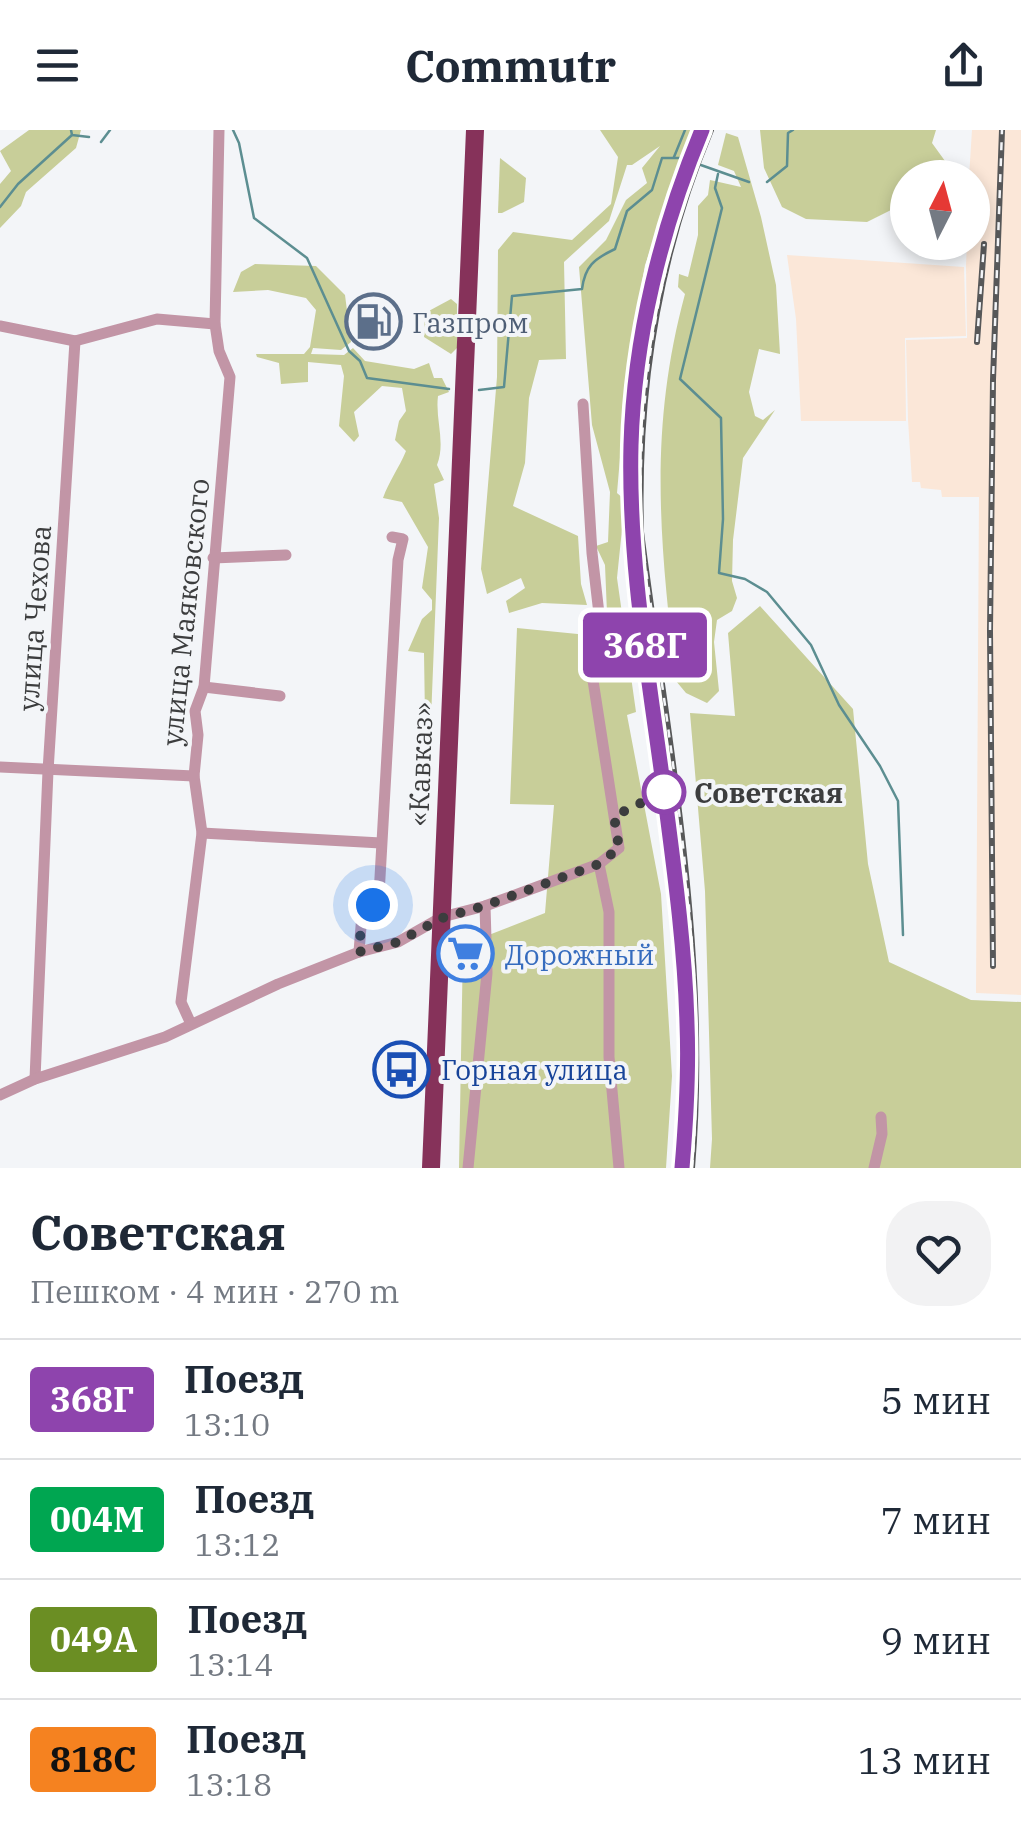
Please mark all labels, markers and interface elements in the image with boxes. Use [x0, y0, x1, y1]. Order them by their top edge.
text: Commutr [405, 36, 616, 94]
icon: menu [30, 38, 85, 93]
icon: share [936, 38, 991, 93]
north arrow [890, 160, 990, 260]
map controls [890, 160, 990, 260]
fuel station icon: Газпром [343, 292, 403, 352]
place label: Газпром [412, 304, 529, 341]
street label: улица Маяковского [153, 477, 217, 747]
street label: улица Чехова [9, 524, 59, 712]
line badge: 368Г [575, 612, 715, 678]
text: 368Г [603, 622, 687, 668]
street label: «Кавказ» [399, 701, 441, 827]
marker: Советская [643, 771, 685, 813]
place label: Советская [694, 774, 843, 811]
your location [348, 880, 398, 930]
supermarket icon: Дорожный [436, 924, 496, 984]
place label: Дорожный [505, 936, 654, 973]
bus stop icon: Горная улица [372, 1039, 432, 1099]
place label: Горная улица [441, 1051, 628, 1088]
text: Советская [30, 1201, 286, 1263]
button: heart [886, 1201, 991, 1306]
text: Пешком · 4 мин · 270 m [30, 1270, 400, 1312]
text: Поезд [184, 1354, 303, 1403]
text: 5 мин [881, 1375, 991, 1424]
text: 368Г [50, 1376, 134, 1422]
text: 13:10 [184, 1403, 270, 1445]
text: Поезд [194, 1474, 314, 1523]
text: 7 мин [881, 1495, 991, 1544]
text: 004М [50, 1496, 144, 1542]
text: 13:12 [194, 1523, 280, 1565]
text: Поезд [187, 1594, 307, 1643]
text: 9 мин [881, 1615, 991, 1664]
text: 049А [50, 1616, 137, 1662]
text: 13:14 [187, 1643, 274, 1685]
text: Поезд [186, 1714, 306, 1763]
text: 13 мин [858, 1735, 991, 1784]
text: 818С [50, 1736, 136, 1782]
text: 13:18 [186, 1763, 272, 1805]

